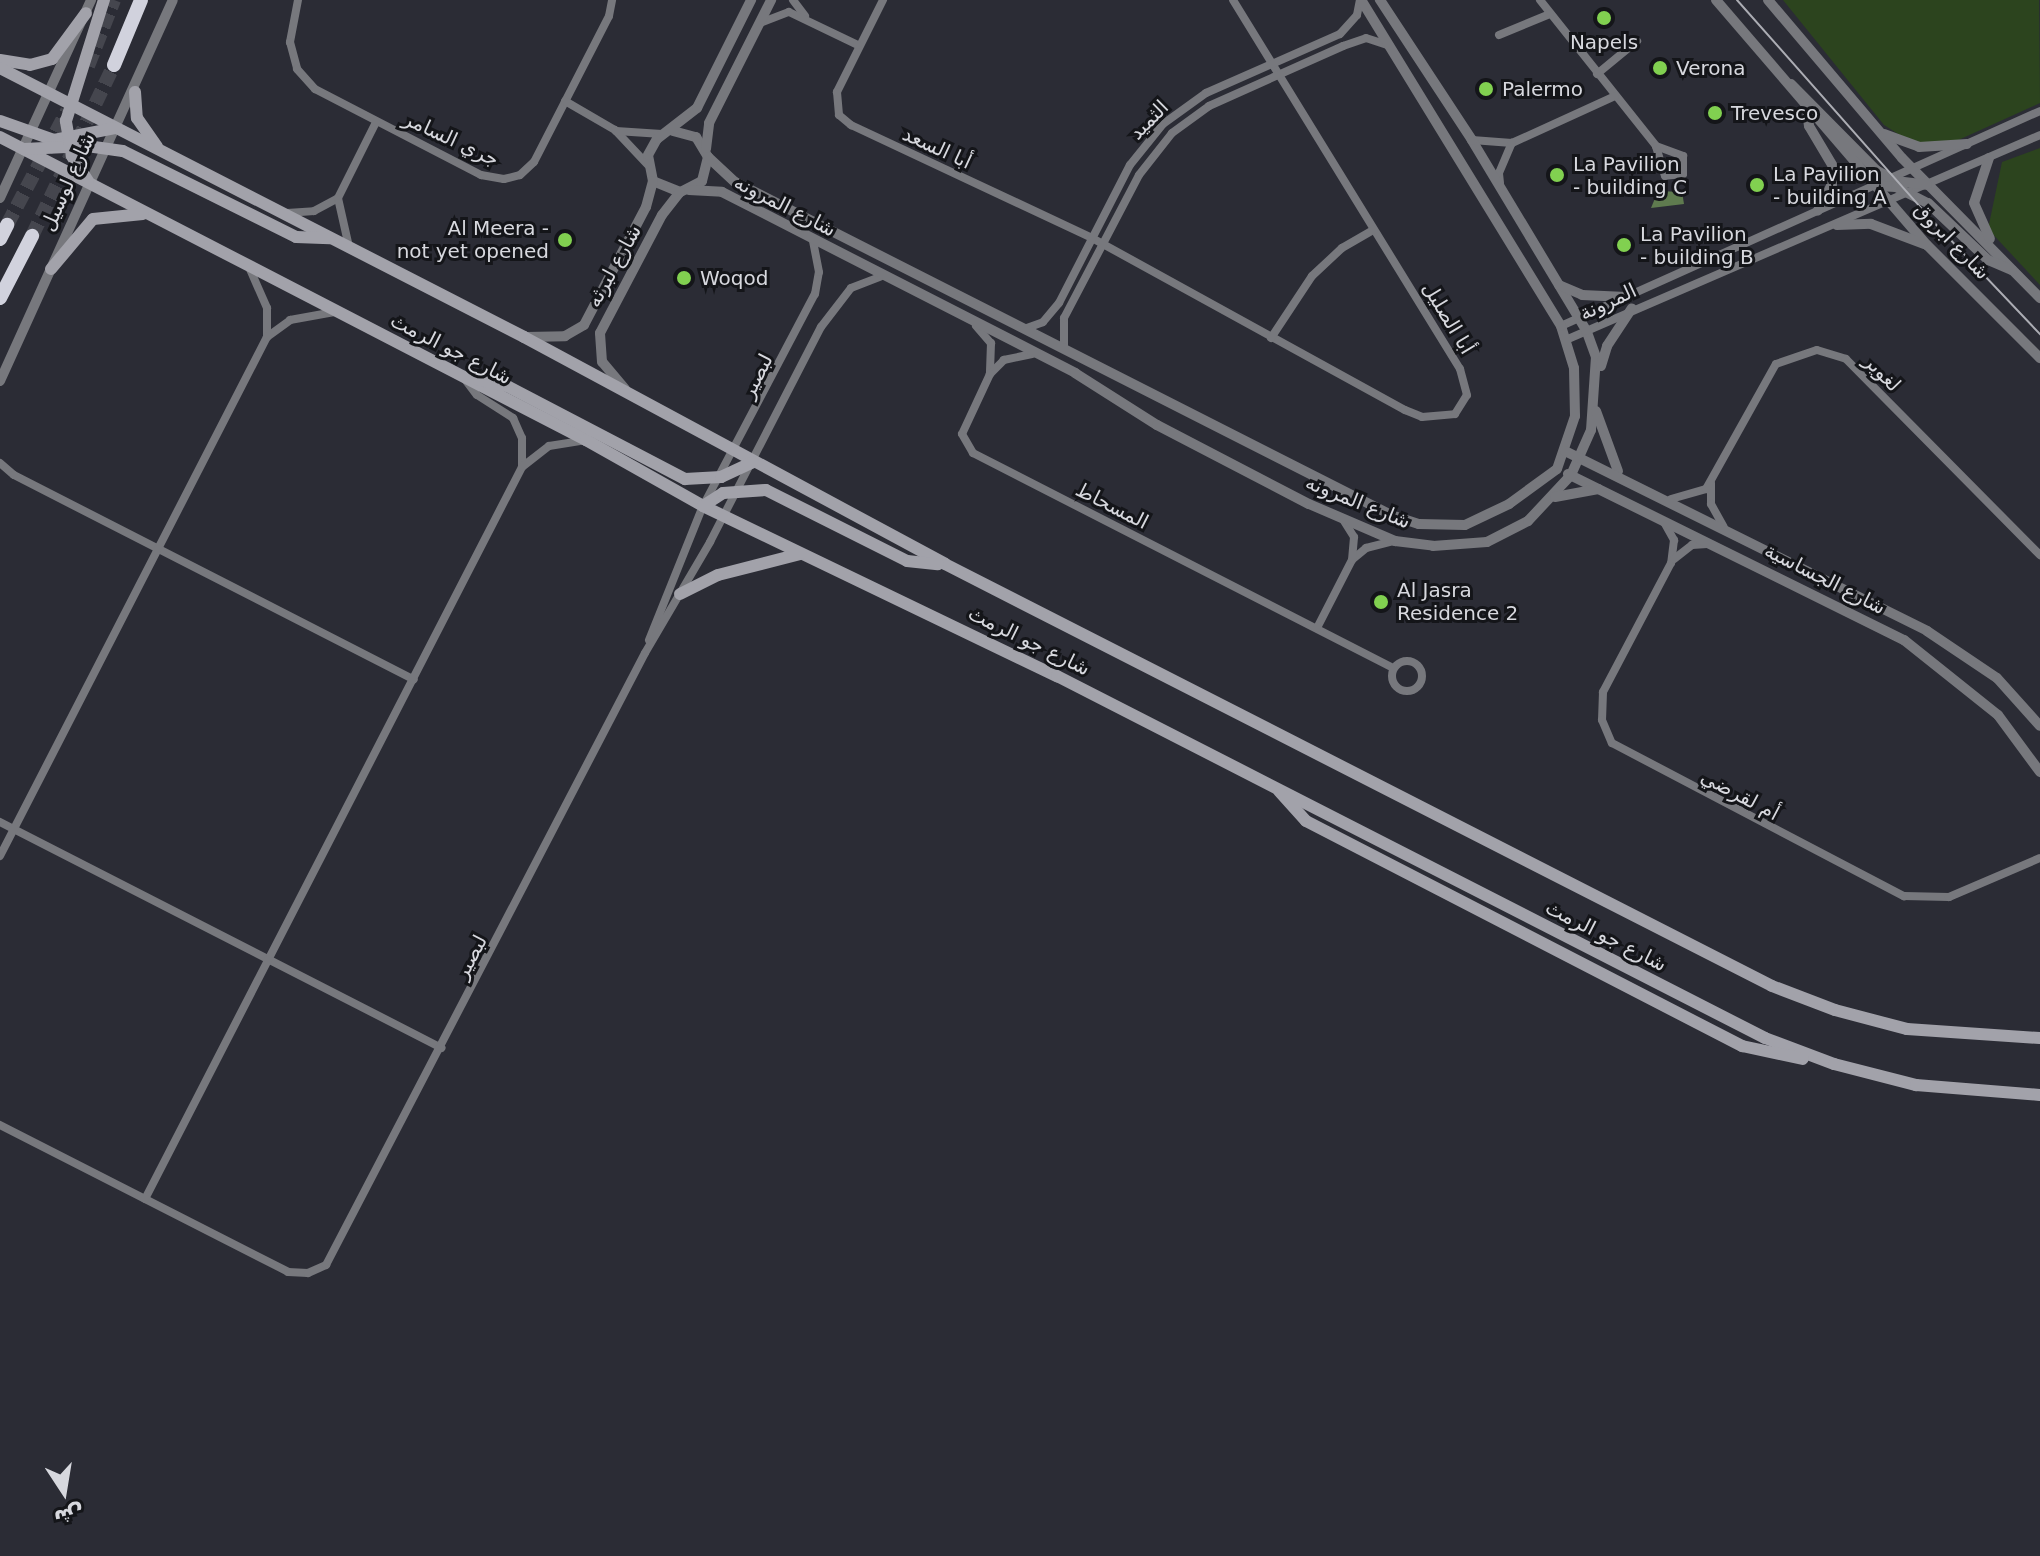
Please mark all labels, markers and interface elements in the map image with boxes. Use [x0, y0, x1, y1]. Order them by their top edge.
marker: Napels [1595, 9, 1613, 27]
place label: Napels [1570, 30, 1638, 54]
place label: Verona [1676, 56, 1745, 80]
marker: Verona [1651, 59, 1669, 77]
place label: Palermo [1502, 77, 1583, 101]
marker: Palermo [1477, 80, 1495, 98]
street label: الثميد [1124, 95, 1174, 145]
place label: Trevesco [1731, 101, 1818, 125]
marker: Trevesco [1706, 104, 1724, 122]
street label: جري السامر [399, 106, 503, 172]
street label: أبا السعد [899, 122, 975, 174]
street label: شارع لوسيل [36, 129, 100, 235]
place label: La Pavilion - building C [1573, 152, 1687, 199]
place label: La Pavilion - building A [1773, 162, 1887, 209]
marker: La Pavilion - building C [1548, 166, 1566, 184]
street label: شارع المرونه [730, 170, 840, 242]
marker: La Pavilion - building A [1748, 176, 1766, 194]
street label: شارع ابروق [1909, 197, 1995, 285]
place label: Al Meera - not yet opened [397, 216, 549, 263]
street label: شارع لبرثه [582, 221, 646, 311]
place label: La Pavilion - building B [1640, 222, 1754, 269]
marker: Al Meera - not yet opened [556, 231, 574, 249]
marker: La Pavilion - building B [1615, 236, 1633, 254]
place label: Woqod [700, 266, 768, 290]
marker: Woqod [675, 269, 693, 287]
street label: أبا الصليل [1417, 277, 1479, 359]
street label: المرونة [1576, 278, 1640, 326]
street label: شارع جو الرمث [386, 308, 516, 390]
street label: لغوير [1859, 349, 1905, 397]
street label: لبصير [736, 350, 778, 402]
street label: شارع المرونه [1302, 470, 1414, 534]
street label: المسحاط [1072, 477, 1152, 535]
street label: شارع الجساسية [1760, 538, 1890, 620]
place label: Al Jasra Residence 2 [1397, 578, 1518, 625]
marker: Al Jasra Residence 2 [1372, 593, 1390, 611]
street label: شارع جو الرمث [964, 601, 1094, 681]
street label: أم لقرضي [1697, 764, 1783, 826]
street label: شارع جو الرمث [1541, 895, 1671, 977]
street label: لبصير [449, 931, 493, 983]
north arrow [24, 1452, 104, 1532]
text: ش [52, 1501, 87, 1531]

